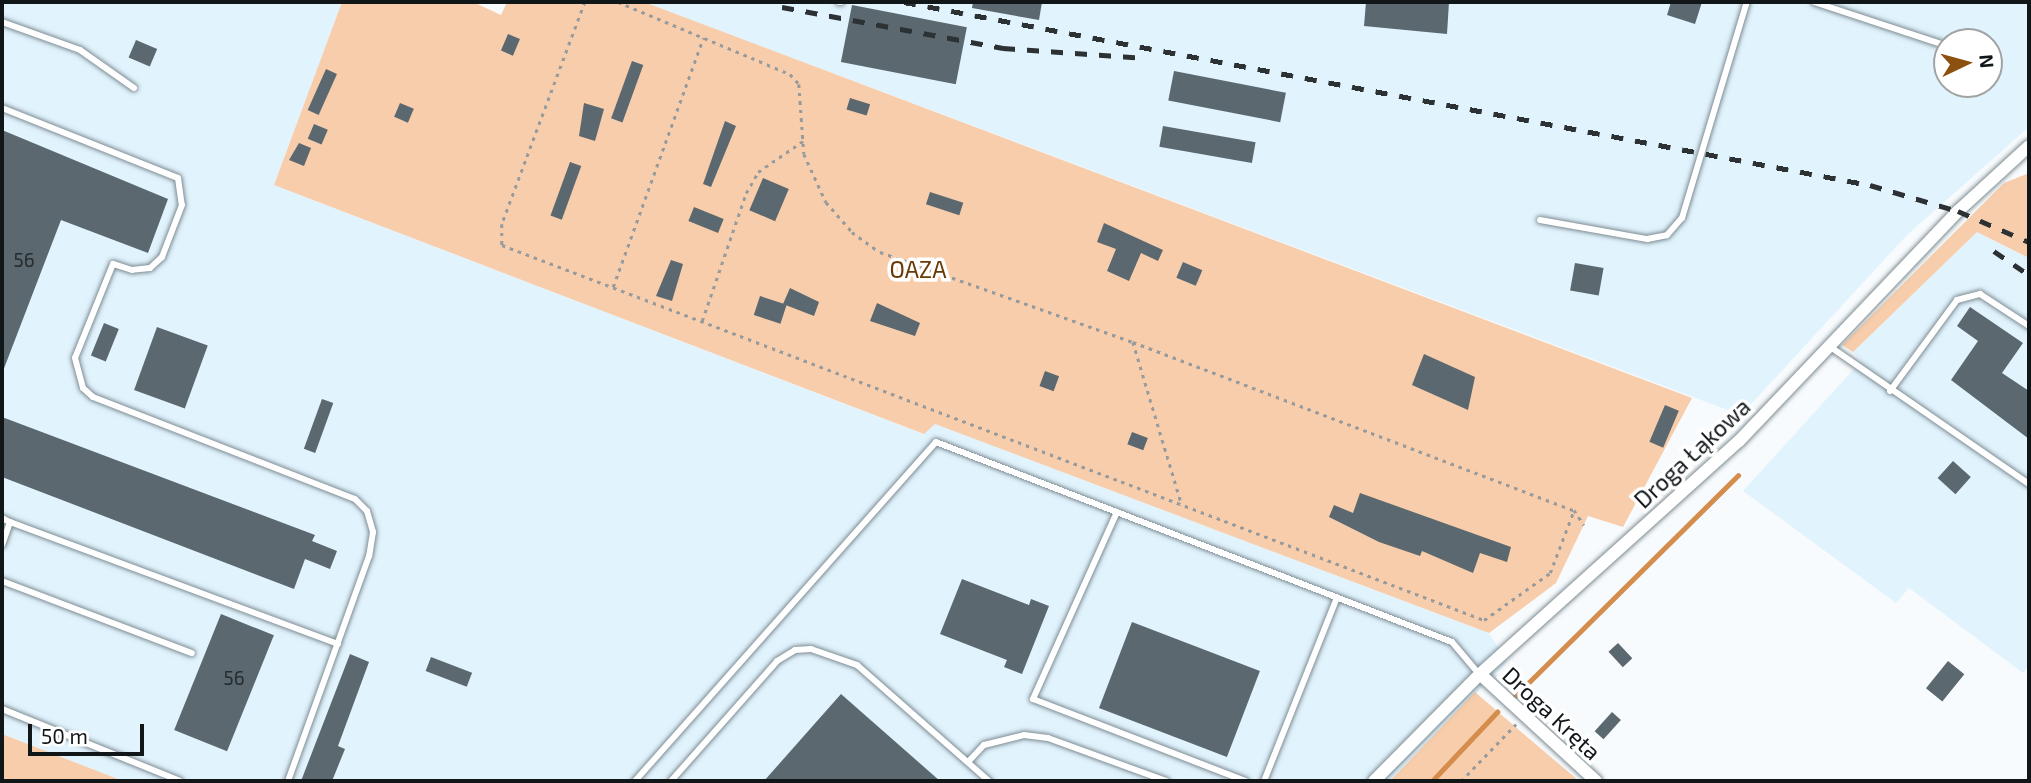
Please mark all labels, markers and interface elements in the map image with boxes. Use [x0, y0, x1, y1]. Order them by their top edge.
north arrow [1933, 28, 2003, 98]
text: N [1975, 53, 1999, 69]
house number: 56 [13, 249, 35, 271]
park label: OAZA [890, 255, 946, 283]
street label: Droga Łąkowa [1628, 392, 1756, 514]
street label: Droga Kręta [1497, 661, 1607, 765]
house number: 56 [223, 667, 245, 689]
scale bar [32, 710, 147, 754]
text: 50 m [41, 723, 88, 748]

